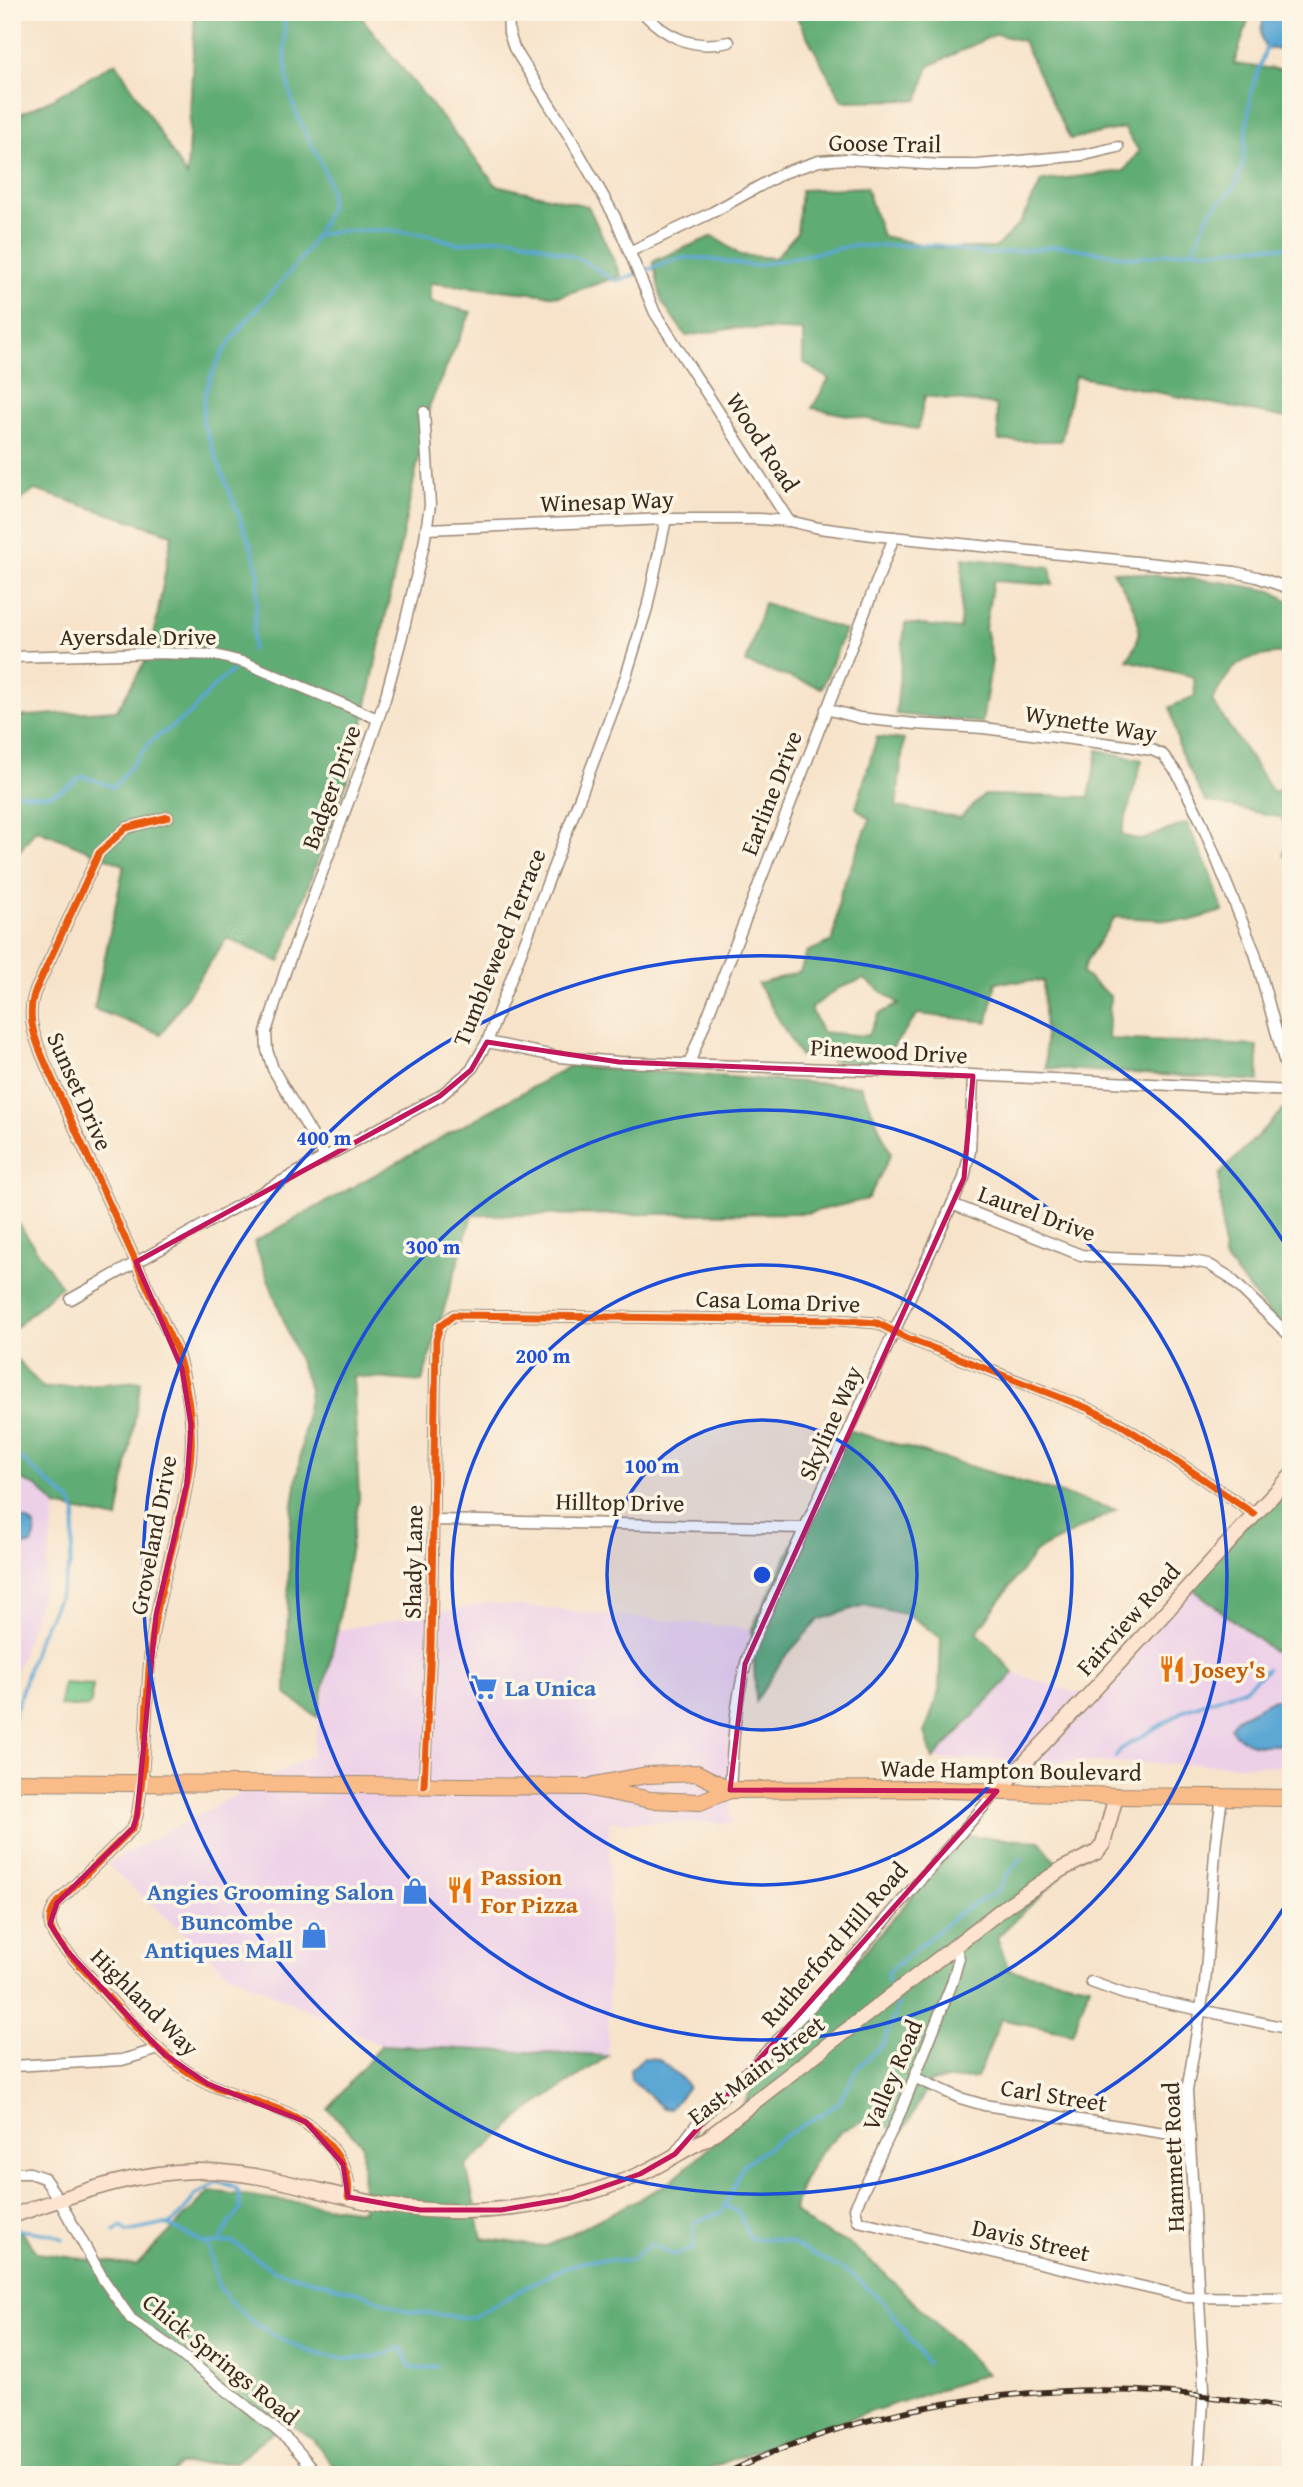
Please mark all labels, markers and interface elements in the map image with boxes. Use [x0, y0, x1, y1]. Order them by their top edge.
street label: Goose Trail [828, 125, 942, 161]
street label: Wood Road [718, 385, 808, 499]
street label: Winesap Way [540, 481, 674, 521]
street label: Ayersdale Drive [60, 619, 216, 654]
street label: Wynette Way [1022, 695, 1160, 751]
street label: Badger Drive [292, 720, 370, 854]
street label: Earline Drive [731, 726, 811, 860]
street label: Tumbleweed Terrace [443, 843, 555, 1051]
street label: Sunset Drive [38, 1026, 122, 1156]
street label: Pinewood Drive [809, 1029, 969, 1073]
text: 400 m [296, 1122, 352, 1153]
street label: Laurel Drive [973, 1176, 1101, 1250]
text: 300 m [405, 1231, 461, 1262]
street label: Casa Loma Drive [695, 1281, 861, 1321]
text: 200 m [515, 1340, 571, 1371]
street label: Skyline Way [789, 1360, 871, 1486]
text: 100 m [624, 1450, 680, 1481]
street label: Groveland Drive [120, 1452, 186, 1618]
street label: Hilltop Drive [555, 1483, 685, 1521]
street label: Shady Lane [395, 1505, 431, 1619]
street label: Fairview Road [1068, 1555, 1188, 1683]
centre of rings [750, 1563, 774, 1587]
place label: Josey's [1189, 1652, 1265, 1687]
restaurant icon: Josey's [1157, 1654, 1187, 1684]
place label: La Unica [505, 1670, 597, 1705]
supermarket icon: La Unica [469, 1672, 499, 1702]
street label: Wade Hampton Boulevard [880, 1750, 1142, 1790]
street label: Rutherford Hill Road [752, 1853, 916, 2034]
place label: Passion For Pizza [481, 1859, 579, 1922]
place label: Angies Grooming Salon [147, 1874, 394, 1909]
restaurant icon: Passion For Pizza [445, 1875, 475, 1905]
shop icon: Angies Grooming Salon [400, 1876, 430, 1906]
place label: Buncombe Antiques Mall [145, 1904, 294, 1967]
shop icon: Buncombe Antiques Mall [299, 1920, 329, 1950]
street label: Highland Way [83, 1940, 207, 2064]
street label: East Main Street [680, 2006, 832, 2133]
street label: Valley Road [853, 2014, 931, 2136]
street label: Carl Street [998, 2069, 1110, 2121]
street label: Hammett Road [1153, 2081, 1193, 2233]
street label: Davis Street [969, 2209, 1094, 2271]
street label: Chick Springs Road [135, 2285, 307, 2433]

